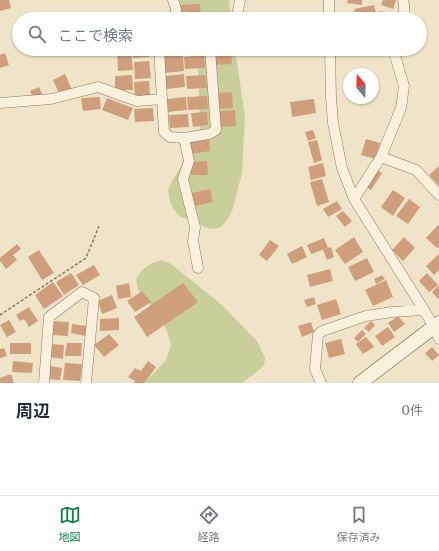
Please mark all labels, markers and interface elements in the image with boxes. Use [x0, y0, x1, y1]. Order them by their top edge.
search box [12, 12, 427, 56]
icon: search [26, 23, 48, 45]
text: ここで検索 [58, 26, 133, 45]
north arrow [343, 68, 379, 104]
text: 周辺 [16, 400, 50, 422]
text: 0件 [402, 402, 423, 419]
tab: 地図 [59, 504, 81, 544]
tab: 経路 [198, 504, 220, 544]
tab: 保存済み [337, 504, 381, 544]

